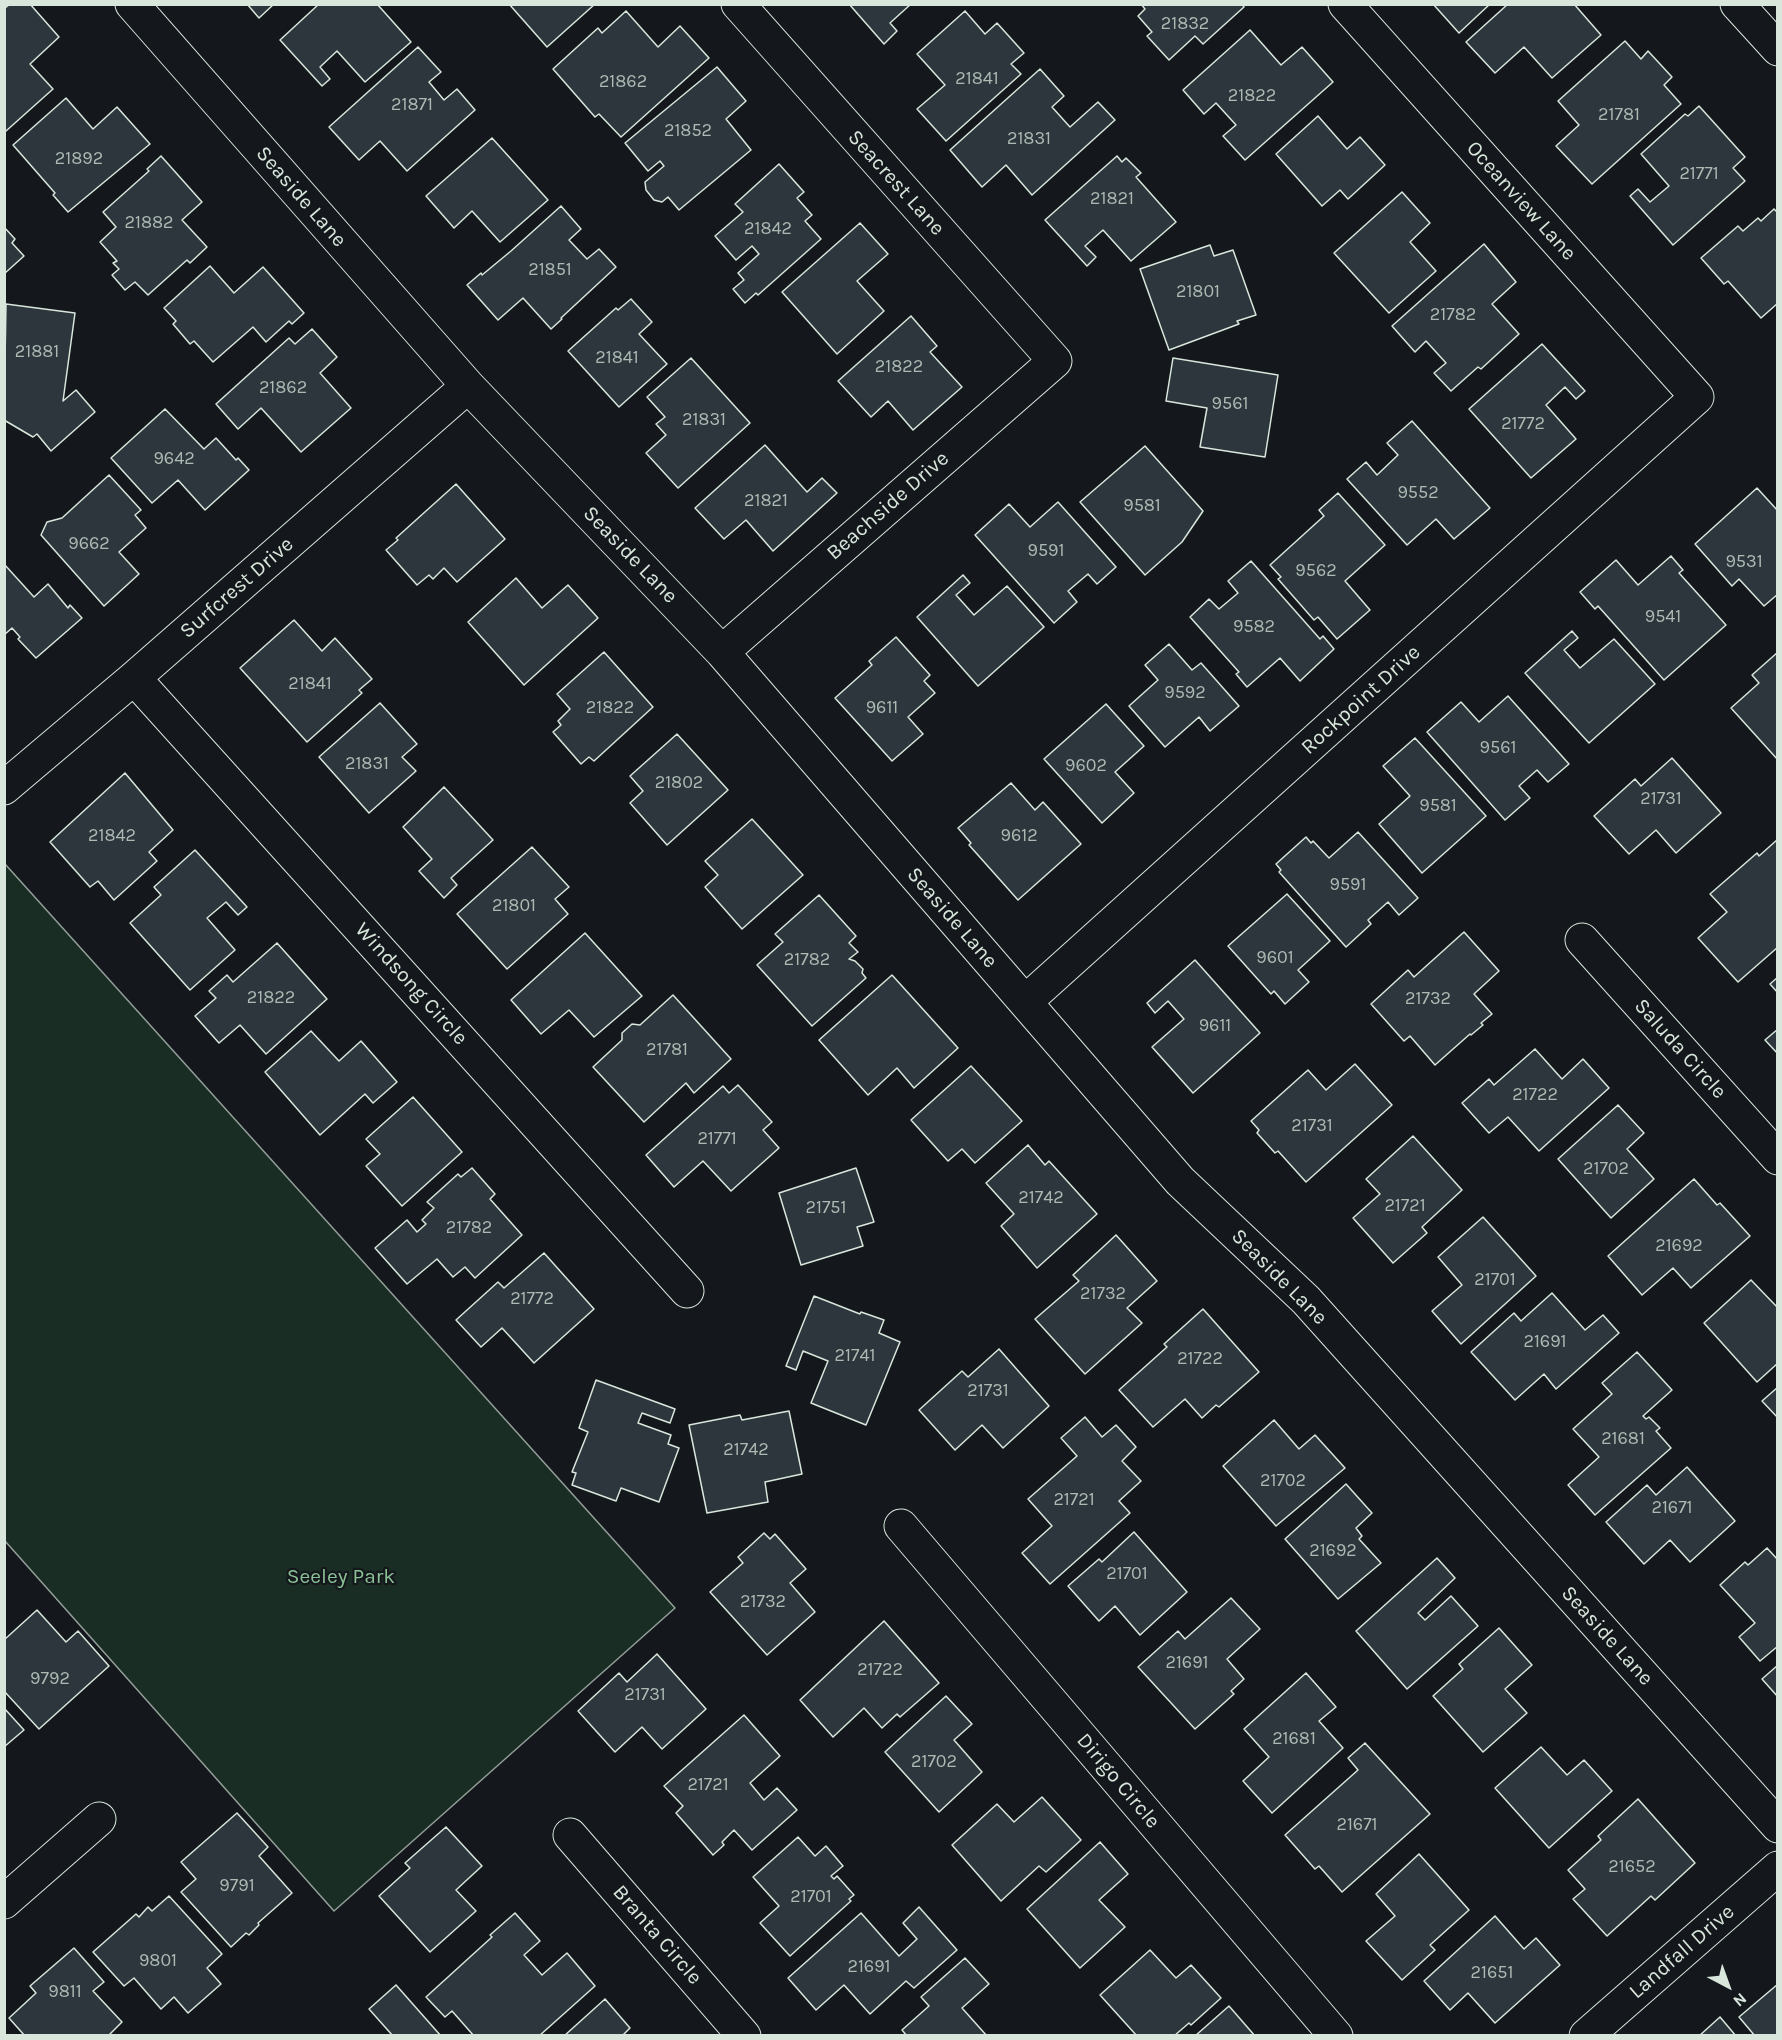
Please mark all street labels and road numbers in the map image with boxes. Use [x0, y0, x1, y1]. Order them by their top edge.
street label: Seacrest Lane [842, 125, 950, 241]
street label: Oceanview Lane [1461, 136, 1581, 266]
street label: Seaside Lane [250, 141, 352, 253]
street label: Beachside Drive [822, 446, 954, 566]
street label: Seaside Lane [577, 501, 683, 609]
street label: Surfcrest Drive [175, 532, 299, 644]
street label: Rockpoint Drive [1296, 640, 1426, 760]
street label: Seaside Lane [901, 862, 1003, 974]
street label: Windsong Circle [349, 917, 473, 1051]
street label: Saluda Circle [1628, 994, 1732, 1104]
street label: Seaside Lane [1226, 1224, 1332, 1330]
street label: Seaside Lane [1556, 1581, 1658, 1691]
street label: Dirigo Circle [1071, 1728, 1165, 1834]
street label: Branta Circle [607, 1880, 707, 1990]
street label: Landfall Drive [1624, 1900, 1740, 2004]

